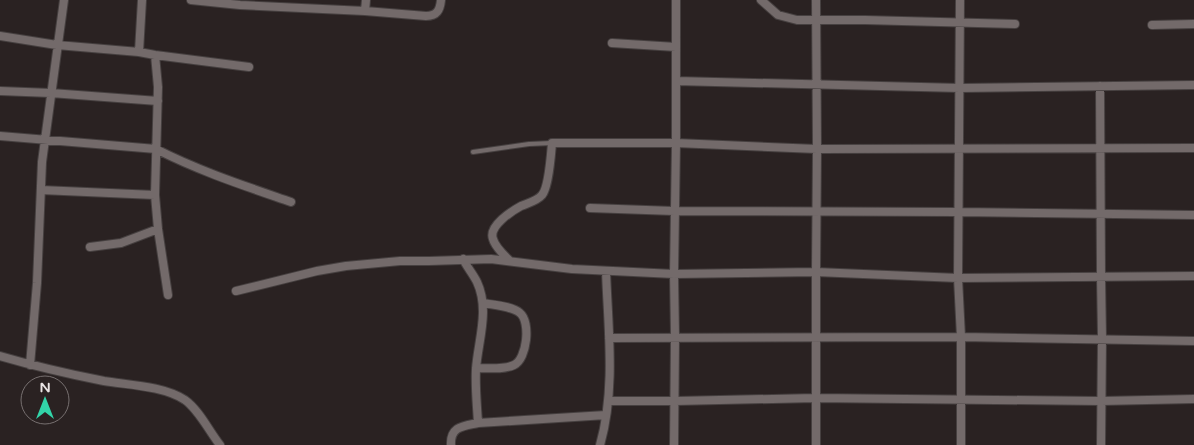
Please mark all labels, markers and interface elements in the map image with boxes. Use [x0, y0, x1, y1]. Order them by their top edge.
north arrow [20, 375, 70, 425]
text: N [39, 379, 51, 396]

